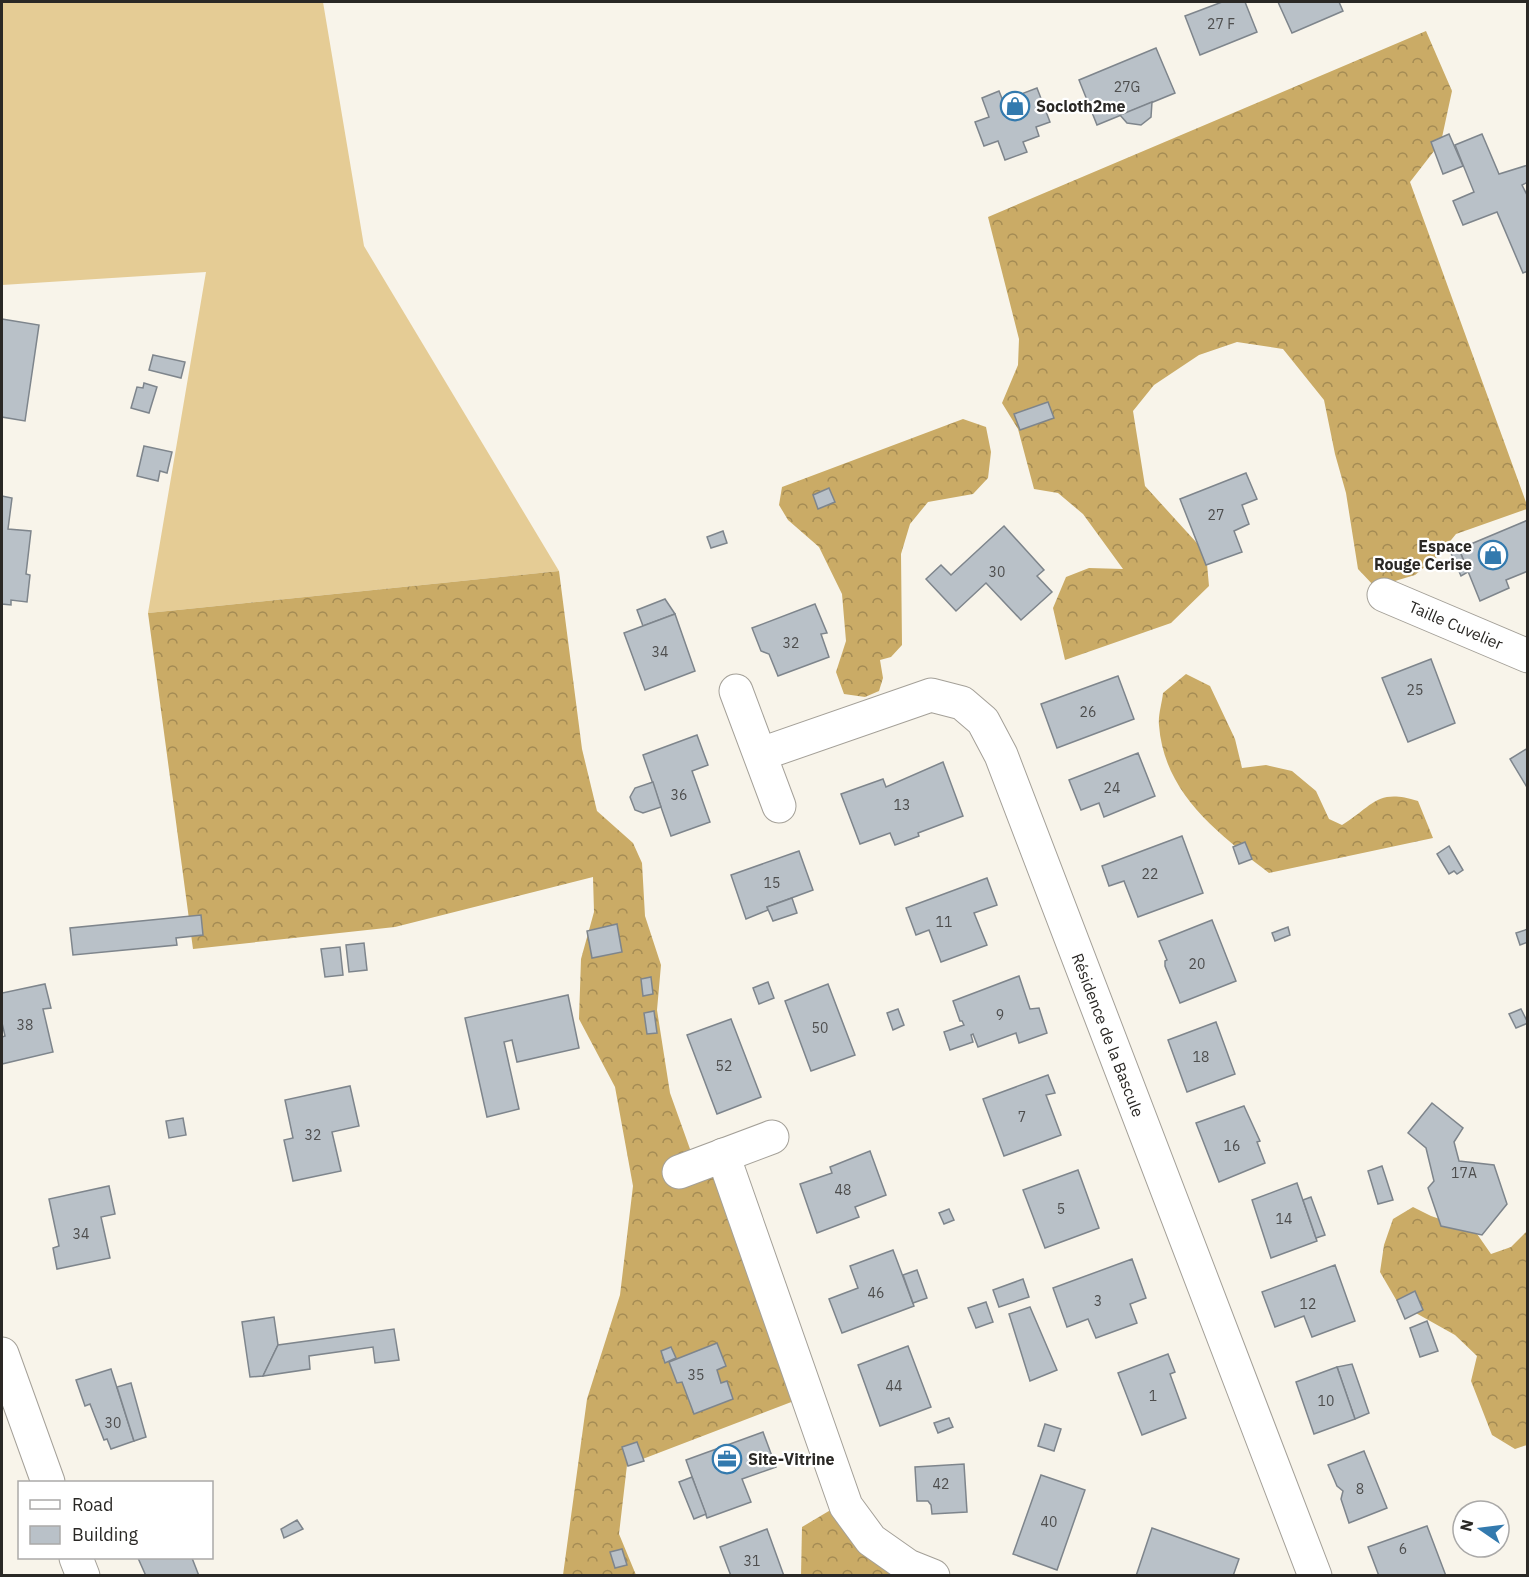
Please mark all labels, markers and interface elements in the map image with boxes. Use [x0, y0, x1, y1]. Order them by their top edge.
house number: 27 F [1207, 15, 1235, 33]
house number: 27G [1114, 78, 1140, 96]
shop icon: Socloth2me [999, 90, 1031, 122]
place label: Socloth2me [1036, 96, 1126, 116]
house number: 27 [1208, 506, 1224, 524]
place label: Espace Rouge Cerise [1374, 536, 1472, 574]
shop icon: Espace Rouge Cerise [1477, 539, 1509, 571]
house number: 30 [989, 563, 1005, 581]
street label: Taille Cuvelier [1406, 596, 1506, 654]
house number: 32 [783, 634, 799, 652]
house number: 34 [652, 643, 668, 661]
house number: 25 [1407, 681, 1423, 699]
house number: 26 [1080, 703, 1096, 721]
house number: 24 [1104, 779, 1120, 797]
house number: 36 [671, 786, 687, 804]
house number: 13 [894, 796, 910, 814]
house number: 22 [1142, 865, 1158, 883]
house number: 15 [764, 874, 780, 892]
house number: 11 [936, 913, 952, 931]
street label: Résidence de la Bascule [1068, 950, 1149, 1120]
house number: 20 [1189, 955, 1205, 973]
house number: 9 [996, 1006, 1004, 1024]
house number: 38 [17, 1016, 33, 1034]
house number: 50 [812, 1019, 828, 1037]
house number: 18 [1193, 1048, 1209, 1066]
house number: 52 [716, 1057, 732, 1075]
house number: 7 [1018, 1108, 1026, 1126]
house number: 32 [305, 1126, 321, 1144]
house number: 16 [1224, 1137, 1240, 1155]
house number: 17A [1451, 1164, 1477, 1182]
house number: 48 [835, 1181, 851, 1199]
house number: 5 [1057, 1200, 1065, 1218]
house number: 14 [1276, 1210, 1292, 1228]
house number: 34 [73, 1225, 89, 1243]
house number: 46 [868, 1284, 884, 1302]
house number: 3 [1094, 1292, 1102, 1310]
house number: 12 [1300, 1295, 1316, 1313]
house number: 35 [688, 1366, 704, 1384]
house number: 44 [886, 1377, 902, 1395]
house number: 1 [1149, 1387, 1157, 1405]
house number: 10 [1318, 1392, 1334, 1410]
house number: 30 [105, 1414, 121, 1432]
office icon: Site-Vitrine [711, 1443, 743, 1475]
place label: Site-Vitrine [748, 1449, 835, 1469]
house number: 42 [933, 1475, 949, 1493]
house number: 8 [1356, 1480, 1364, 1498]
legend [18, 1481, 213, 1559]
text: Road [72, 1493, 113, 1516]
north arrow [1451, 1499, 1511, 1559]
house number: 40 [1041, 1513, 1057, 1531]
text: N [1455, 1517, 1478, 1533]
text: Building [72, 1523, 139, 1546]
house number: 6 [1399, 1540, 1407, 1558]
house number: 31 [744, 1552, 760, 1570]

